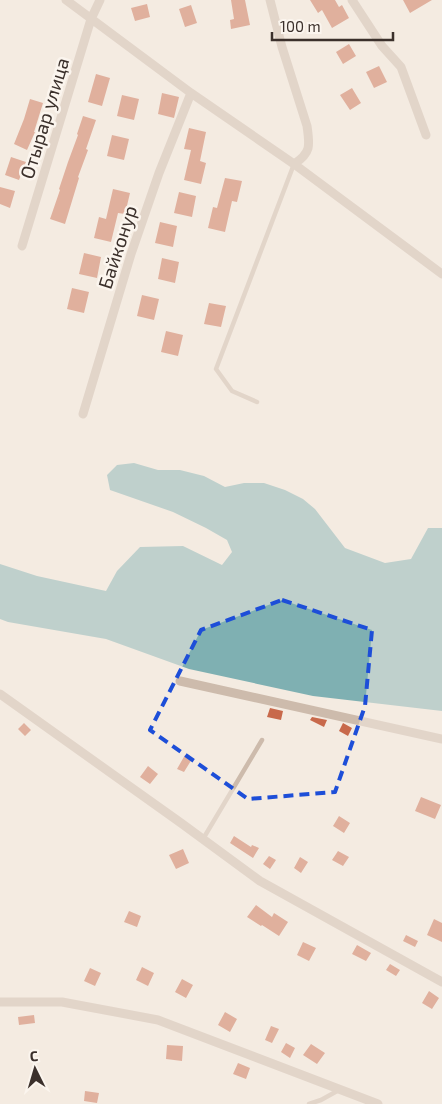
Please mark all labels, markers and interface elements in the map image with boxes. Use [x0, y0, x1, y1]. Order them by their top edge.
scale bar [272, 10, 393, 42]
text: 100 m [280, 17, 321, 35]
street label: Отырар улица [15, 55, 74, 182]
street label: Байконур [93, 202, 142, 292]
north arrow [10, 1044, 60, 1094]
text: С [29, 1047, 39, 1064]

